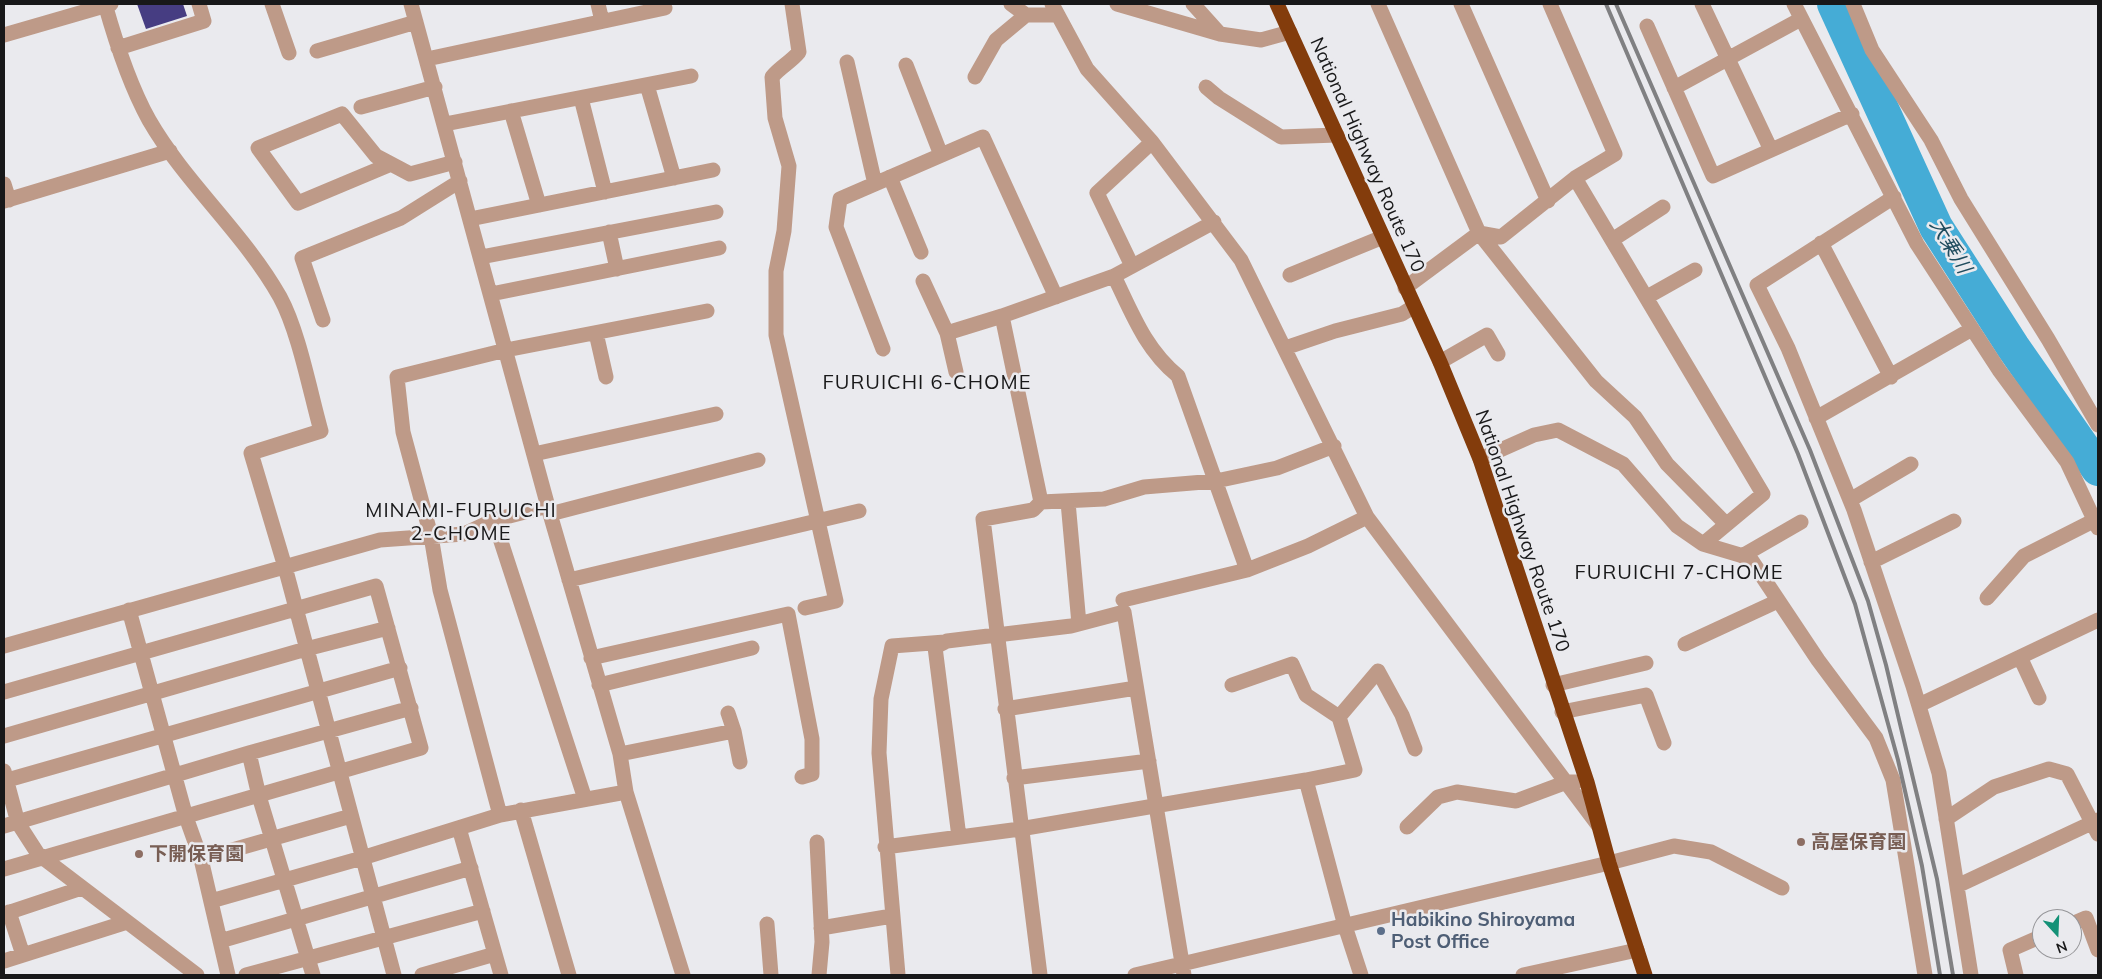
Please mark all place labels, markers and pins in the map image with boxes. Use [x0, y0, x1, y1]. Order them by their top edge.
place label: 高屋保育園 [1811, 831, 1906, 853]
marker: 高屋保育園 [1795, 836, 1807, 848]
place label: 下開保育園 [149, 843, 244, 865]
marker: 下開保育園 [133, 848, 145, 860]
place label: Habikino Shiroyama Post Office [1391, 909, 1575, 953]
marker: Habikino Shiroyama Post Office [1375, 925, 1387, 937]

